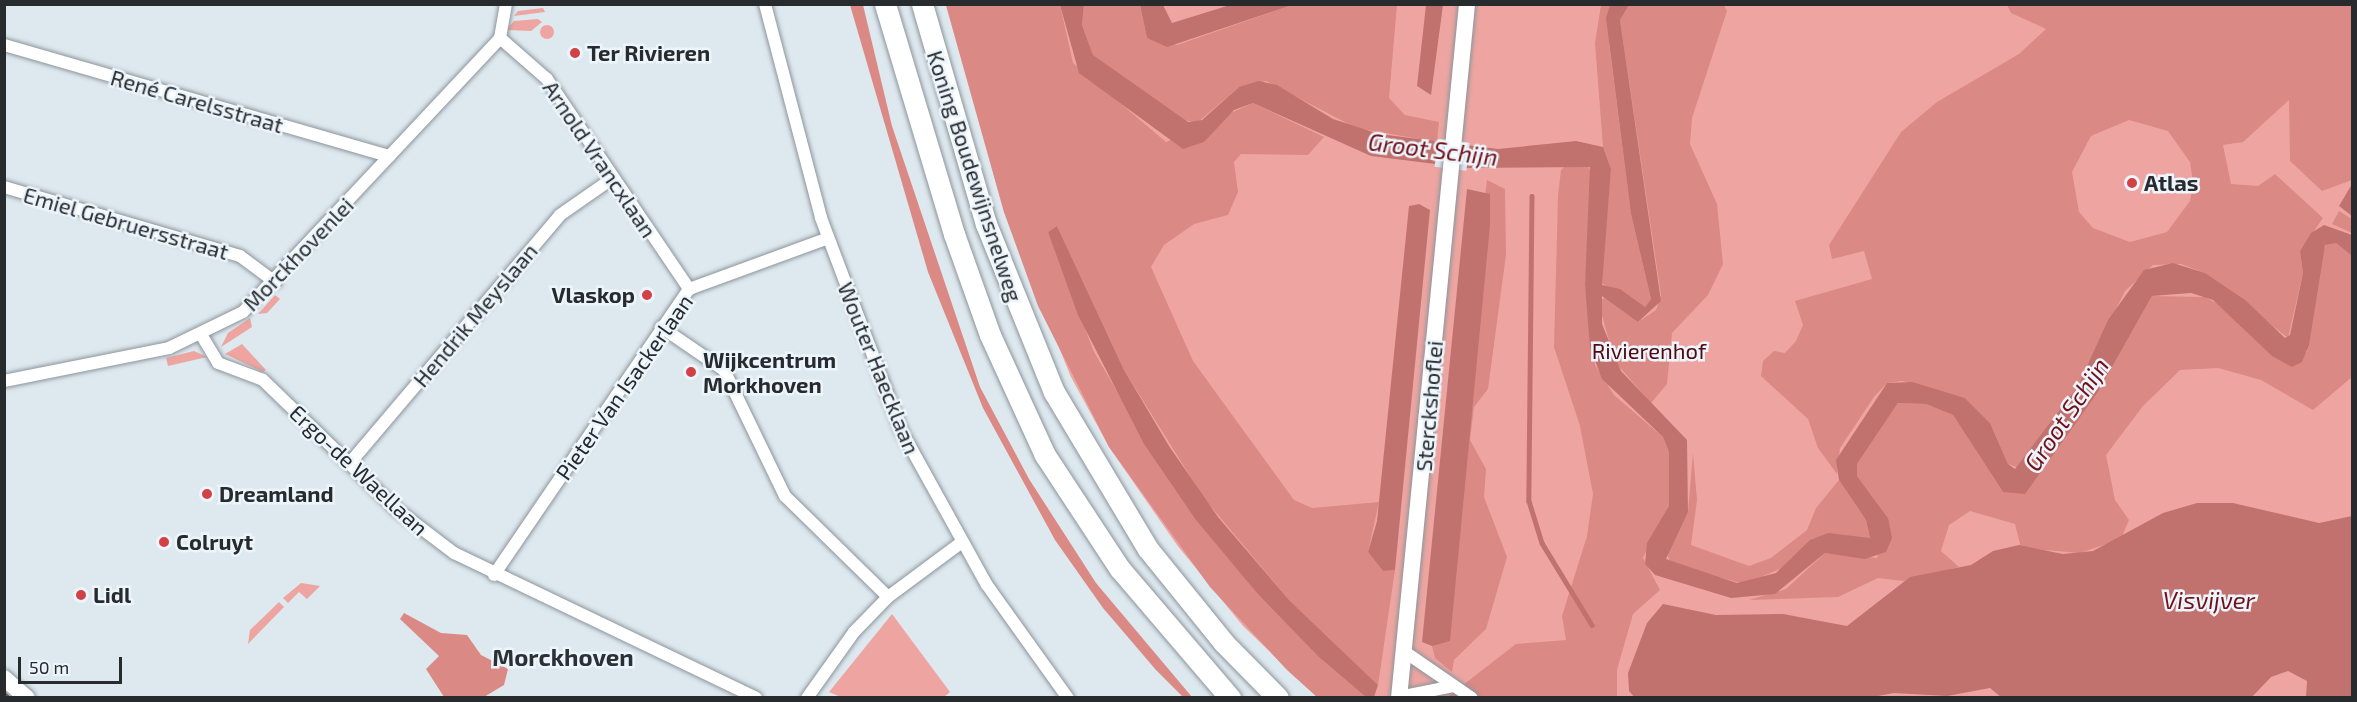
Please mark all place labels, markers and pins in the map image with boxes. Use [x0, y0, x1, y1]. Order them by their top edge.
place label: Ter Rivieren [587, 40, 711, 66]
marker: Ter Rivieren [568, 46, 582, 60]
place label: Atlas [2144, 170, 2199, 196]
marker: Atlas [2125, 176, 2139, 190]
place label: Vlaskop [551, 282, 635, 308]
marker: Vlaskop [640, 288, 654, 302]
place label: Wijkcentrum Morkhoven [703, 346, 836, 398]
marker: Wijkcentrum Morkhoven [684, 365, 698, 379]
place label: Dreamland [219, 481, 334, 507]
marker: Dreamland [200, 487, 214, 501]
place label: Colruyt [176, 529, 253, 555]
marker: Colruyt [157, 535, 171, 549]
place label: Lidl [93, 582, 131, 608]
marker: Lidl [74, 588, 88, 602]

